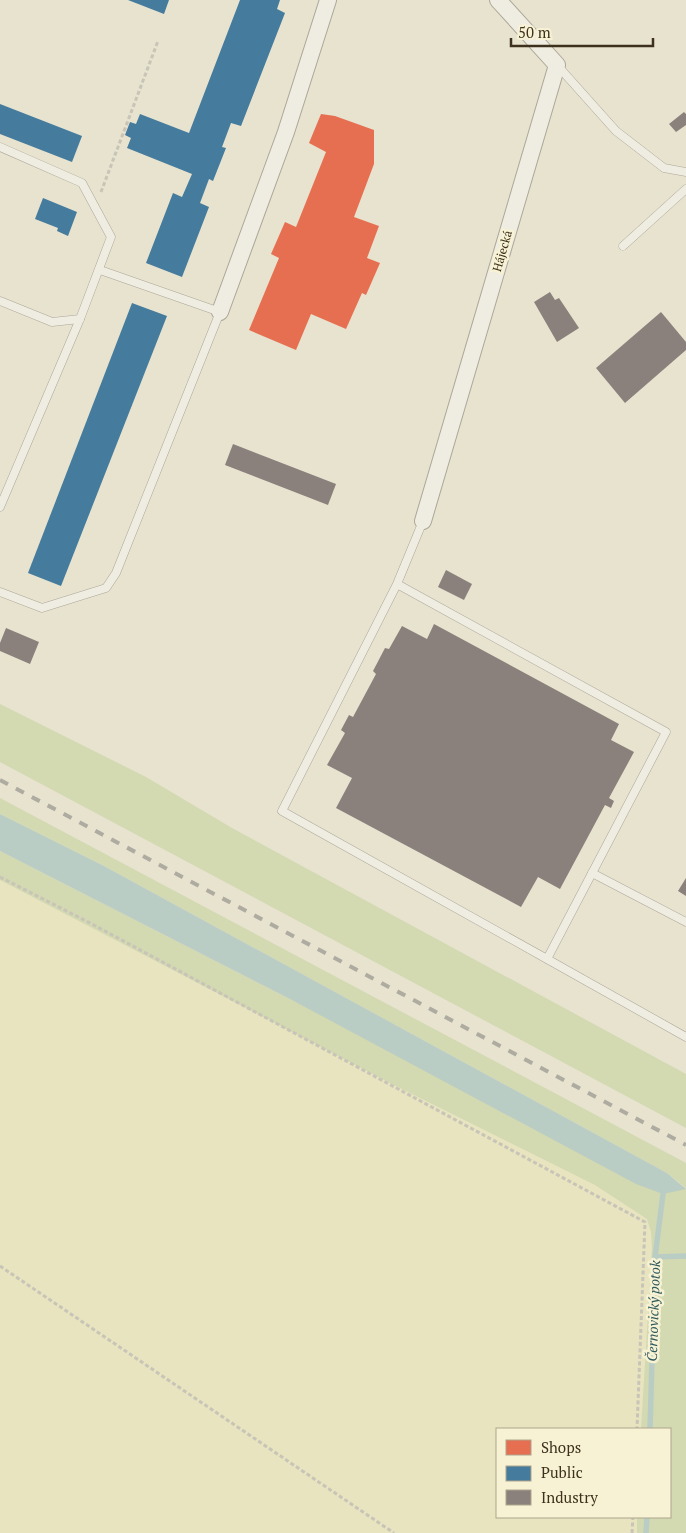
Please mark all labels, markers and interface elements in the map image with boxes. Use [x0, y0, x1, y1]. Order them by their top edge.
scale bar [511, 15, 654, 47]
text: 50 m [518, 22, 551, 42]
street label: Hájecká [489, 229, 515, 273]
water label: Černovický potok [642, 1260, 664, 1362]
legend [496, 1428, 671, 1518]
text: Shops [541, 1437, 581, 1457]
text: Public [541, 1462, 583, 1482]
text: Industry [541, 1487, 598, 1507]

